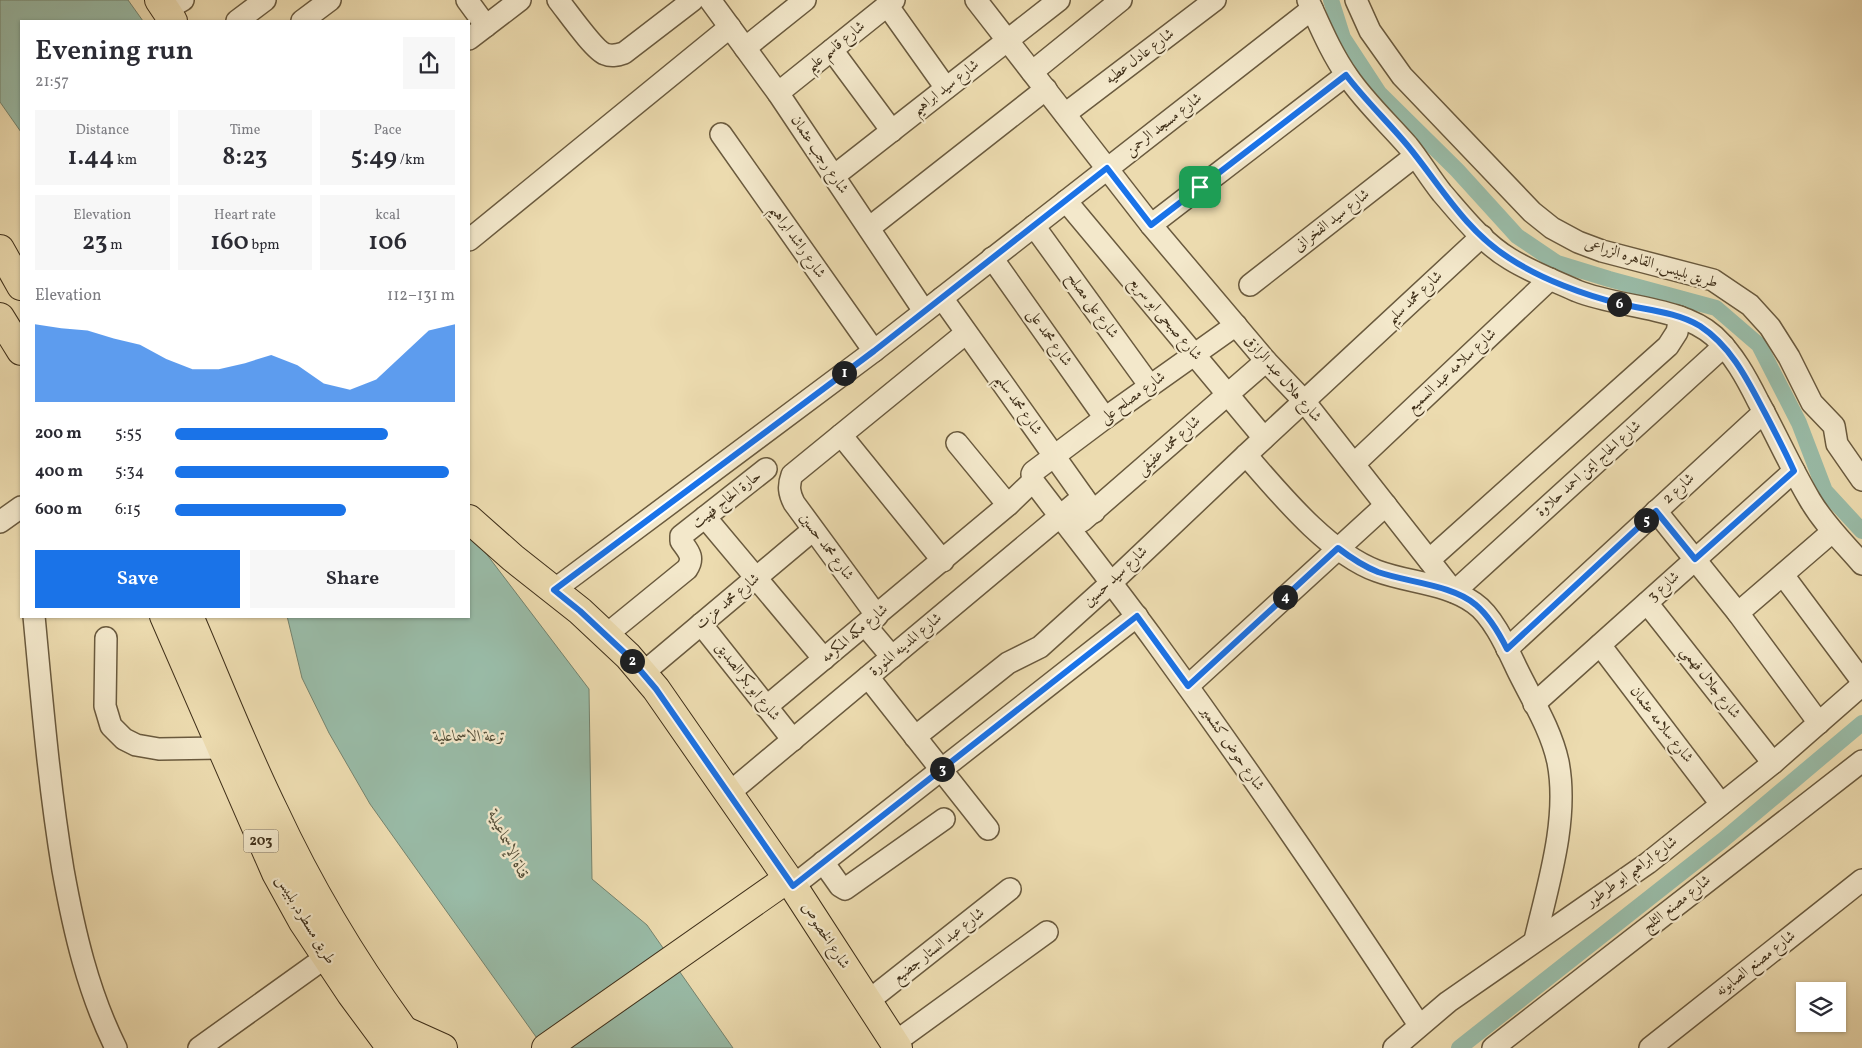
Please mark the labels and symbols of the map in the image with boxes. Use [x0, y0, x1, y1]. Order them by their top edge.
street label: شارع قاسم عليم [802, 17, 872, 80]
street label: شارع عادل عطيه [1101, 24, 1180, 91]
street label: شارع سيد ابراهيم [908, 55, 986, 123]
street label: شارع مسجد الرحمن [1121, 88, 1208, 163]
street label: شارع رجب عثمان [784, 111, 853, 199]
pin [1179, 166, 1221, 208]
street label: شارع سيد الفخرانى [1290, 185, 1375, 258]
street label: شارع راشد ابراهيم [761, 201, 830, 285]
street label: طريق بلبيس, القاهره الزراعى [1582, 234, 1720, 294]
street label: شارع محمد سليم [1382, 266, 1450, 332]
street label: شارع على مصلح [1059, 269, 1123, 345]
street label: شارع صبحى ابو سريع [1122, 272, 1206, 367]
pin: 6 [1606, 292, 1632, 316]
street label: شارع محمد على [1021, 305, 1076, 372]
street label: شارع سلامه عبد السميع [1403, 324, 1503, 420]
street label: شارع هلال عبد الرازق [1237, 331, 1326, 428]
pin: 1 [832, 360, 856, 386]
street label: شارع مصلح على [1096, 367, 1172, 431]
street label: شارع محمد سليم [987, 370, 1047, 441]
street label: شارع محمد عفيفى [1132, 411, 1206, 481]
street label: شارع الحاج ايمن احمد حلاوة [1532, 416, 1647, 523]
street label: حارة الحاج فهيت [688, 466, 767, 535]
street label: شارع 2 [1658, 469, 1700, 510]
pin: 5 [1634, 508, 1658, 532]
street label: شارع محمد حسين [793, 509, 858, 586]
street label: شارع سيد حسين [1079, 542, 1153, 613]
street label: شارع 3 [1643, 567, 1685, 608]
street label: شارع محمد عزت [691, 569, 765, 636]
pin: 4 [1272, 584, 1298, 610]
street label: شارع مكه المكرمه [817, 600, 894, 669]
street label: شارع المدينه المنورة [865, 608, 948, 682]
street label: شارع ابو بكر الصديق [709, 638, 784, 726]
street label: شارع جلال فهمي [1674, 642, 1745, 725]
pin: 2 [620, 648, 644, 674]
street label: شارع سلامه عثمان [1624, 682, 1698, 768]
street label: شارع حوض كشمير [1193, 701, 1269, 796]
water label: ترعة الاسماعلية [432, 726, 506, 748]
pin: 3 [930, 756, 954, 782]
water label: قناة الإسماعيلية [481, 805, 534, 883]
road number: 203 [244, 829, 278, 852]
street label: شارع ابراهيم ابو طرطور [1580, 832, 1684, 916]
street label: طريق مسطرد, بلبيس [270, 871, 340, 969]
street label: شارع مصنع الثلج [1638, 871, 1717, 939]
street label: شارع الخصوص [795, 898, 854, 974]
street label: شارع عبد الستار جضيع [888, 903, 991, 990]
street label: شارع مصنع الصابونه [1712, 926, 1802, 1004]

